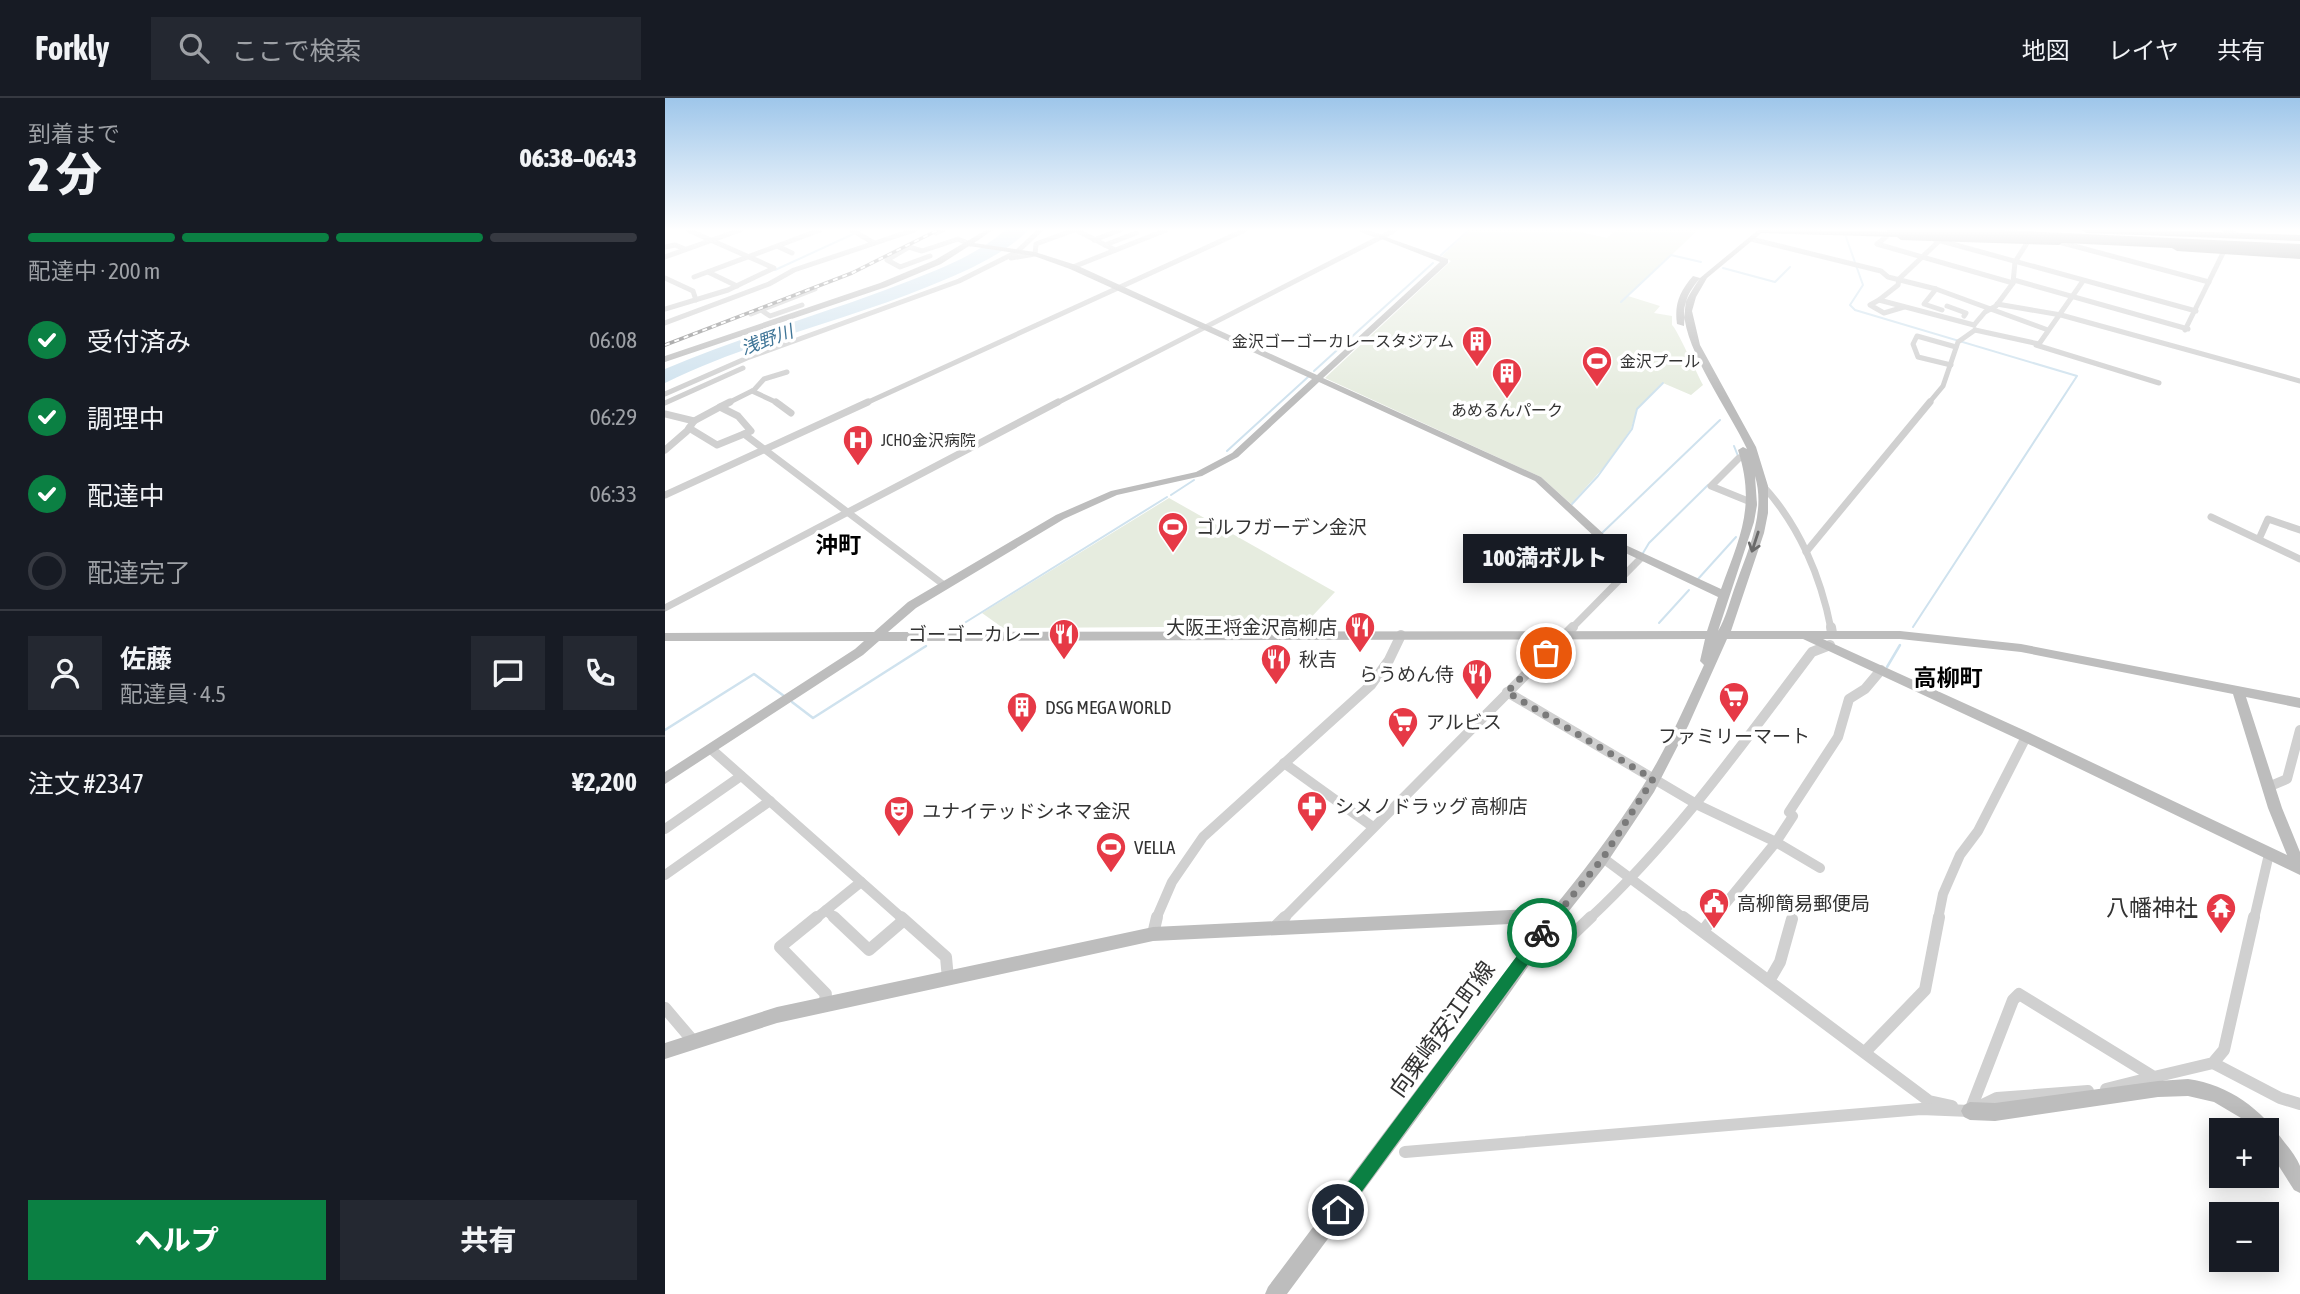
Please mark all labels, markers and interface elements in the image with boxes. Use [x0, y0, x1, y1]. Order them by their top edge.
search box [151, 17, 641, 80]
text: Forkly [35, 29, 109, 67]
icon: search [175, 29, 213, 67]
text: ここで検索 [231, 36, 361, 66]
text: 地図 [2022, 37, 2070, 64]
text: レイヤ [2108, 37, 2179, 64]
text: 共有 [2217, 37, 2265, 64]
text: 到着まで [28, 121, 120, 147]
text: 06:38–06:43 [520, 143, 637, 173]
text: 2 分 [28, 148, 102, 201]
text: 配達中 · 200 m [28, 258, 160, 284]
water label: 浅野川 [738, 320, 798, 359]
icon: check [28, 321, 66, 359]
building icon: 金沢ゴーゴーカレースタジアム [1460, 324, 1494, 368]
text: 受付済み [87, 327, 191, 357]
text: 06:08 [589, 327, 637, 353]
place label: 金沢ゴーゴーカレースタジアム [1232, 332, 1454, 350]
sports icon: 金沢プール [1580, 344, 1614, 388]
place label: 金沢プール [1620, 352, 1700, 370]
building icon: あめるんパーク [1490, 356, 1524, 400]
icon: check [28, 398, 66, 436]
place label: あめるんパーク [1451, 401, 1563, 419]
text: 調理中 [87, 404, 165, 434]
text: 06:29 [590, 404, 637, 430]
hospital icon: JCHO金沢病院 [841, 423, 875, 467]
place label: JCHO金沢病院 [881, 431, 976, 449]
icon: check [28, 475, 66, 513]
text: 配達中 [87, 481, 165, 511]
text: 06:33 [590, 481, 637, 507]
sports icon: ゴルフガーデン金沢 [1156, 510, 1190, 554]
place label: ゴルフガーデン金沢 [1196, 516, 1367, 538]
one-way arrow [1748, 530, 1760, 552]
district label: 沖町 [815, 532, 861, 558]
callout: 100満ボルト [1464, 534, 1628, 583]
text: 100満ボルト [1483, 545, 1607, 571]
text: 配達完了 [87, 558, 191, 588]
restaurant icon: 大阪王将金沢高柳店 [1343, 610, 1377, 654]
place label: 大阪王将金沢高柳店 [1166, 616, 1337, 638]
restaurant icon: ゴーゴーカレー [1047, 617, 1081, 661]
place label: ゴーゴーカレー [908, 623, 1041, 645]
pin [1516, 623, 1576, 683]
icon: bag [1527, 634, 1565, 672]
button: person [28, 636, 102, 710]
button: chat [471, 636, 545, 710]
button: phone [563, 636, 637, 710]
restaurant icon: 秋吉 [1259, 642, 1293, 686]
text: 佐藤 [120, 644, 172, 674]
place label: 秋吉 [1299, 648, 1337, 670]
restaurant icon: らうめん侍 [1460, 657, 1494, 701]
place label: らうめん侍 [1359, 663, 1454, 685]
district label: 高柳町 [1914, 665, 1983, 691]
supermarket icon: ファミリーマート [1717, 680, 1751, 724]
text: 配達員 · 4.5 [120, 681, 226, 707]
building icon: DSG MEGA WORLD [1005, 690, 1039, 734]
place label: DSG MEGA WORLD [1045, 696, 1171, 718]
supermarket icon: アルビス [1386, 705, 1420, 749]
place label: アルビス [1426, 711, 1502, 733]
place label: ファミリーマート [1658, 725, 1810, 747]
text: ¥2,200 [572, 767, 637, 797]
text: 注文 #2347 [28, 769, 144, 799]
pharmacy icon: シメノドラッグ 高柳店 [1295, 789, 1329, 833]
theatre icon: ユナイテッドシネマ金沢 [882, 794, 916, 838]
place label: シメノドラッグ 高柳店 [1335, 795, 1528, 817]
place label: ユナイテッドシネマ金沢 [922, 800, 1131, 822]
sports icon: VELLA [1094, 830, 1128, 874]
place label: VELLA [1134, 836, 1176, 858]
public building icon: 高柳簡易郵便局 [1697, 886, 1731, 930]
temple icon: 八幡神社 [2204, 891, 2238, 935]
place label: 高柳簡易郵便局 [1737, 892, 1870, 914]
place label: 八幡神社 [2106, 895, 2198, 921]
courier [1507, 898, 1577, 968]
icon: bike [1523, 914, 1561, 952]
street label: 向粟崎安江町線 [1384, 956, 1500, 1102]
map controls [2209, 1118, 2279, 1272]
button: + [2209, 1118, 2279, 1188]
pin [1308, 1180, 1368, 1240]
icon: home [1319, 1191, 1357, 1229]
button: ヘルプ [28, 1200, 326, 1280]
button: 共有 [340, 1200, 637, 1280]
button: − [2209, 1202, 2279, 1272]

